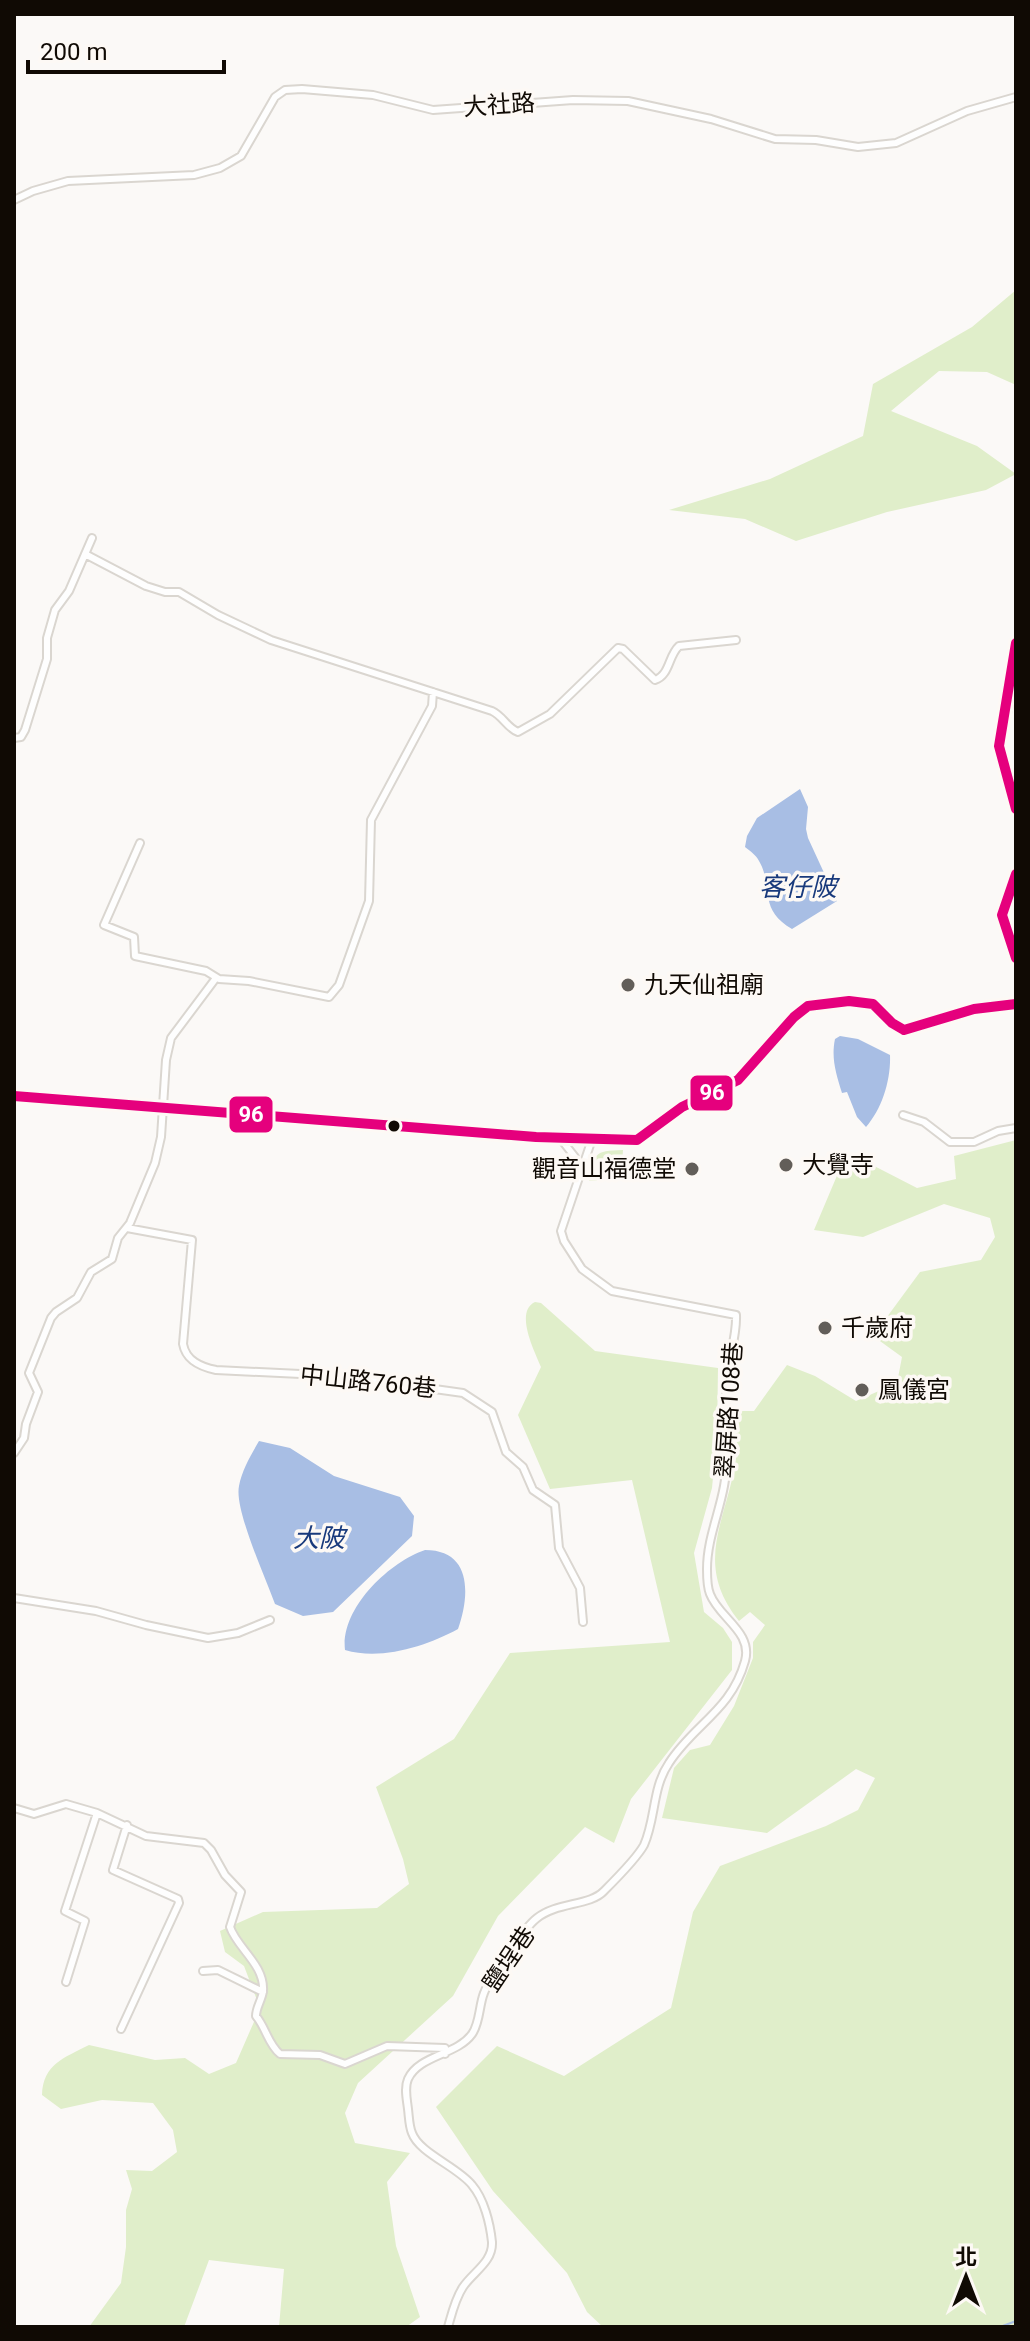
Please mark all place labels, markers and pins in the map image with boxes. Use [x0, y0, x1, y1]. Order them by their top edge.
place label: 九天仙祖廟 [644, 971, 764, 999]
marker: 九天仙祖廟 [619, 976, 637, 994]
unlabelled marker [386, 1118, 402, 1134]
place label: 大覺寺 [802, 1151, 874, 1179]
place label: 觀音山福德堂 [532, 1155, 676, 1183]
marker: 大覺寺 [777, 1156, 795, 1174]
marker: 觀音山福德堂 [683, 1160, 701, 1178]
place label: 千歲府 [841, 1314, 913, 1342]
marker: 千歲府 [816, 1319, 834, 1337]
place label: 鳳儀宮 [878, 1376, 950, 1404]
marker: 鳳儀宮 [853, 1381, 871, 1399]

